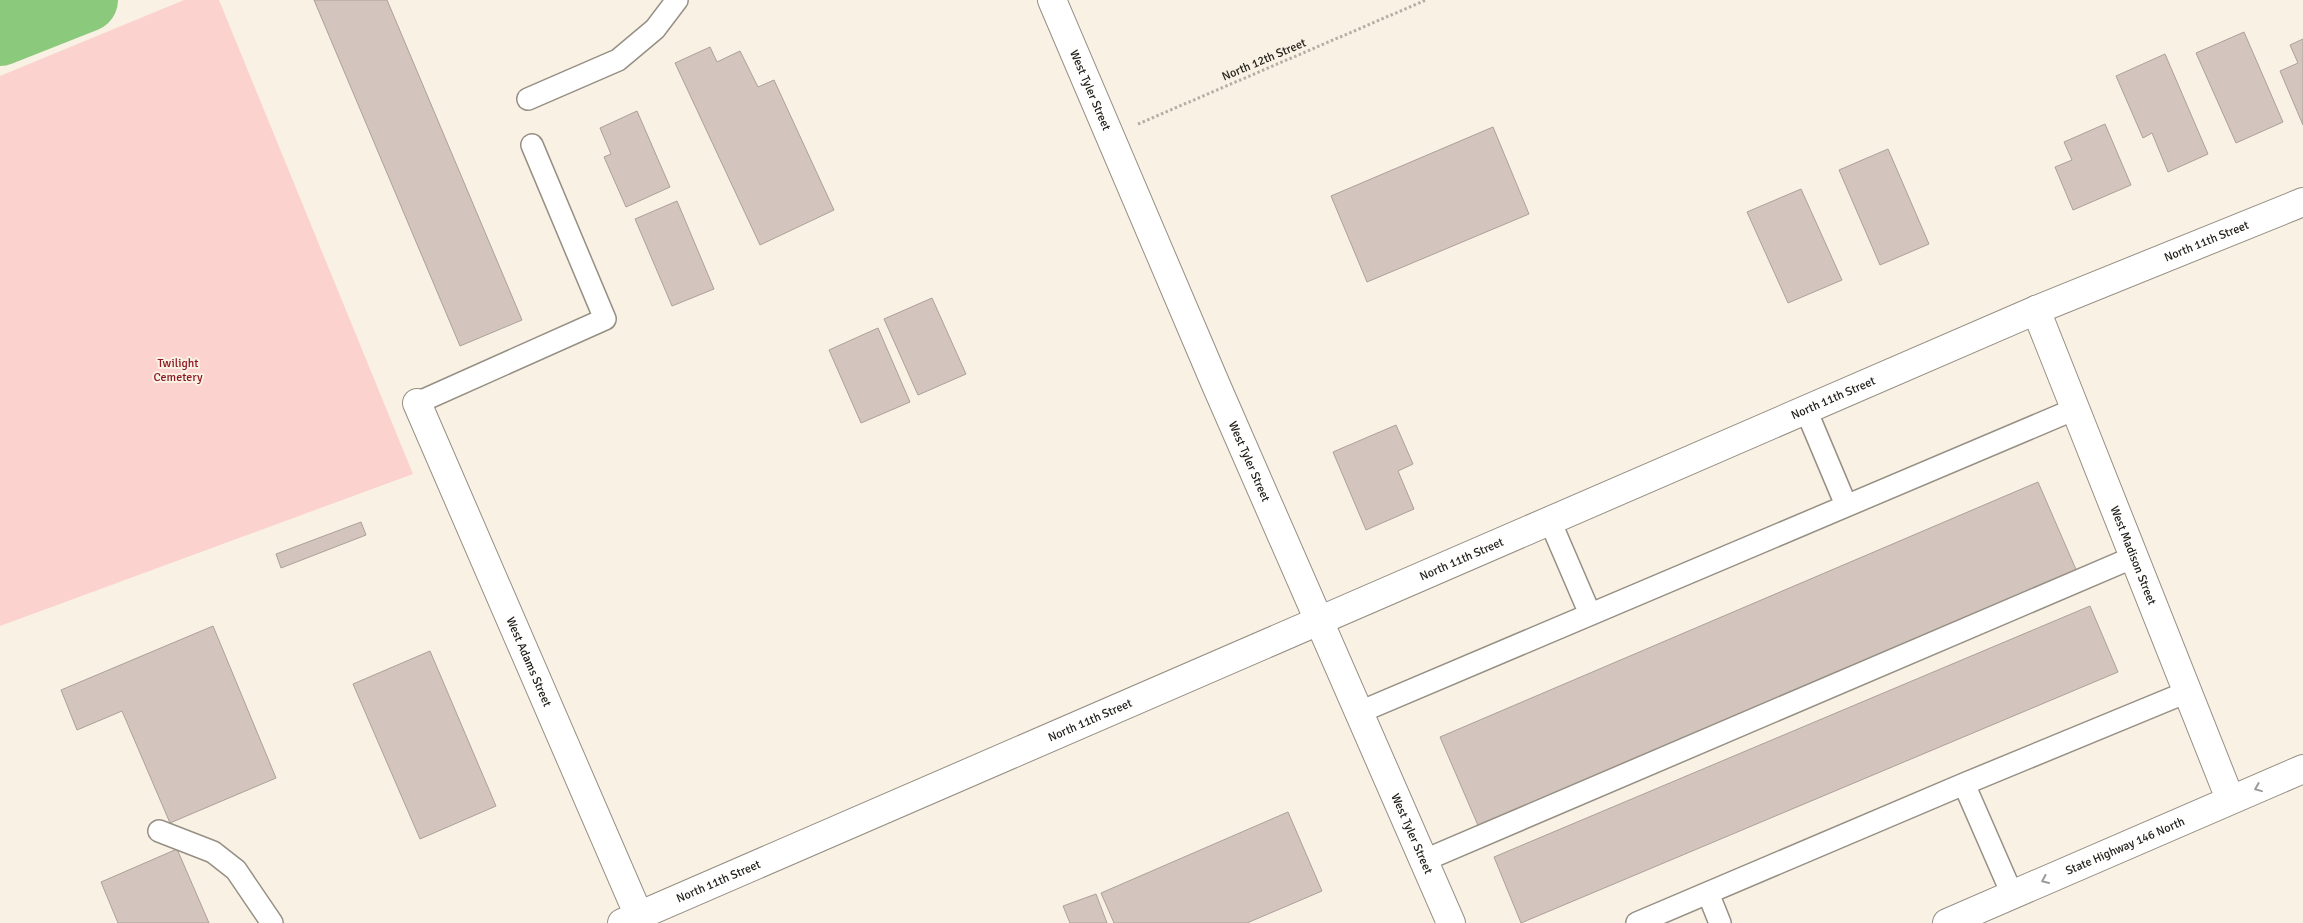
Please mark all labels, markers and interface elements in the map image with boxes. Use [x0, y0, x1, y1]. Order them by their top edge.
street label: North 12th Street [1220, 36, 1308, 84]
street label: West Tyler Street [1067, 48, 1114, 133]
street label: North 11th Street [2162, 217, 2251, 265]
park label: Twilight Cemetery [153, 356, 203, 385]
street label: North 11th Street [1789, 373, 1877, 423]
street label: West Tyler Street [1225, 419, 1274, 504]
street label: West Madison Street [2107, 504, 2160, 607]
street label: North 11th Street [1417, 534, 1506, 584]
street label: West Adams Street [503, 615, 555, 709]
street label: North 11th Street [1046, 695, 1134, 745]
one-way arrow [2254, 781, 2263, 792]
street label: West Tyler Street [1388, 791, 1436, 876]
street label: State Highway 146 North [2063, 814, 2187, 878]
street label: North 11th Street [674, 856, 763, 906]
one-way arrow [2041, 874, 2050, 885]

